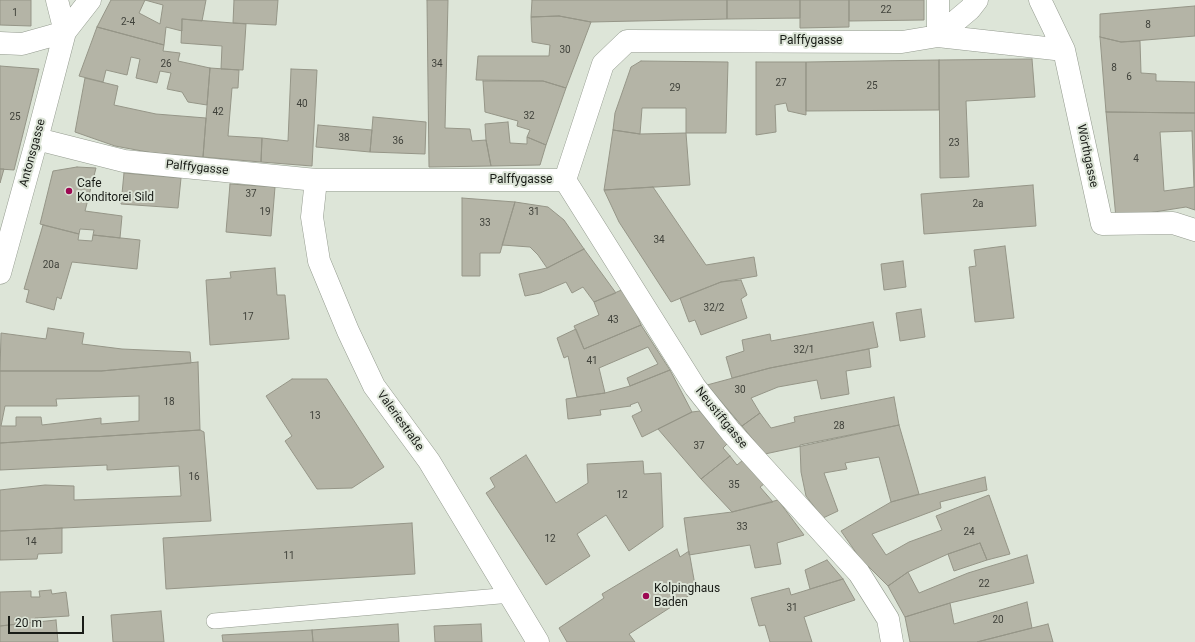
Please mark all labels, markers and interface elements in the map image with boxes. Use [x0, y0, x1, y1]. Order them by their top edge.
house number: 22 [880, 4, 892, 16]
house number: 1 [12, 7, 18, 19]
house number: 2-4 [121, 16, 135, 28]
house number: 8 [1145, 19, 1151, 31]
street label: Palffygasse [780, 34, 842, 48]
house number: 30 [559, 44, 571, 56]
house number: 26 [160, 58, 172, 70]
house number: 34 [431, 58, 443, 70]
house number: 8 [1111, 62, 1117, 74]
house number: 6 [1126, 71, 1132, 83]
house number: 27 [775, 77, 787, 89]
house number: 25 [866, 80, 878, 92]
house number: 29 [669, 82, 681, 94]
house number: 40 [296, 98, 308, 110]
house number: 42 [212, 106, 224, 118]
house number: 32 [523, 110, 535, 122]
house number: 25 [9, 111, 21, 123]
street label: Antonsgasse [17, 117, 49, 189]
street label: Wörthgasse [1073, 123, 1101, 189]
house number: 38 [338, 132, 350, 144]
house number: 36 [392, 135, 404, 147]
house number: 23 [948, 137, 960, 149]
house number: 4 [1133, 153, 1139, 165]
street label: Palffygasse [165, 158, 229, 178]
street label: Palffygasse [490, 173, 552, 187]
place label: Cafe Konditorei Sild [77, 177, 154, 205]
marker: Cafe Konditorei Sild [64, 186, 74, 196]
house number: 37 [245, 188, 257, 200]
house number: 2a [972, 198, 984, 210]
house number: 19 [259, 206, 271, 218]
house number: 31 [528, 206, 540, 218]
house number: 33 [479, 217, 491, 229]
house number: 34 [653, 234, 665, 246]
house number: 20a [43, 259, 59, 271]
house number: 32/2 [704, 302, 724, 314]
house number: 17 [242, 311, 254, 323]
house number: 43 [607, 314, 619, 326]
house number: 32/1 [794, 344, 814, 356]
house number: 41 [586, 355, 598, 367]
street label: Neustiftgasse [692, 384, 750, 452]
house number: 30 [734, 384, 746, 396]
street label: Valeriestraße [373, 388, 427, 454]
house number: 18 [163, 396, 175, 408]
house number: 13 [309, 410, 321, 422]
house number: 28 [833, 420, 845, 432]
house number: 37 [693, 440, 705, 452]
house number: 16 [188, 471, 200, 483]
house number: 35 [728, 479, 740, 491]
house number: 12 [616, 489, 628, 501]
house number: 33 [736, 521, 748, 533]
house number: 24 [963, 526, 975, 538]
house number: 12 [544, 533, 556, 545]
house number: 14 [25, 536, 37, 548]
house number: 11 [283, 550, 295, 562]
house number: 22 [978, 578, 990, 590]
place label: Kolpinghaus Baden [654, 582, 720, 610]
marker: Kolpinghaus Baden [641, 591, 651, 601]
house number: 31 [786, 602, 798, 614]
scale bar [10, 608, 86, 634]
house number: 20 [992, 614, 1004, 626]
text: 20 m [15, 616, 42, 630]

